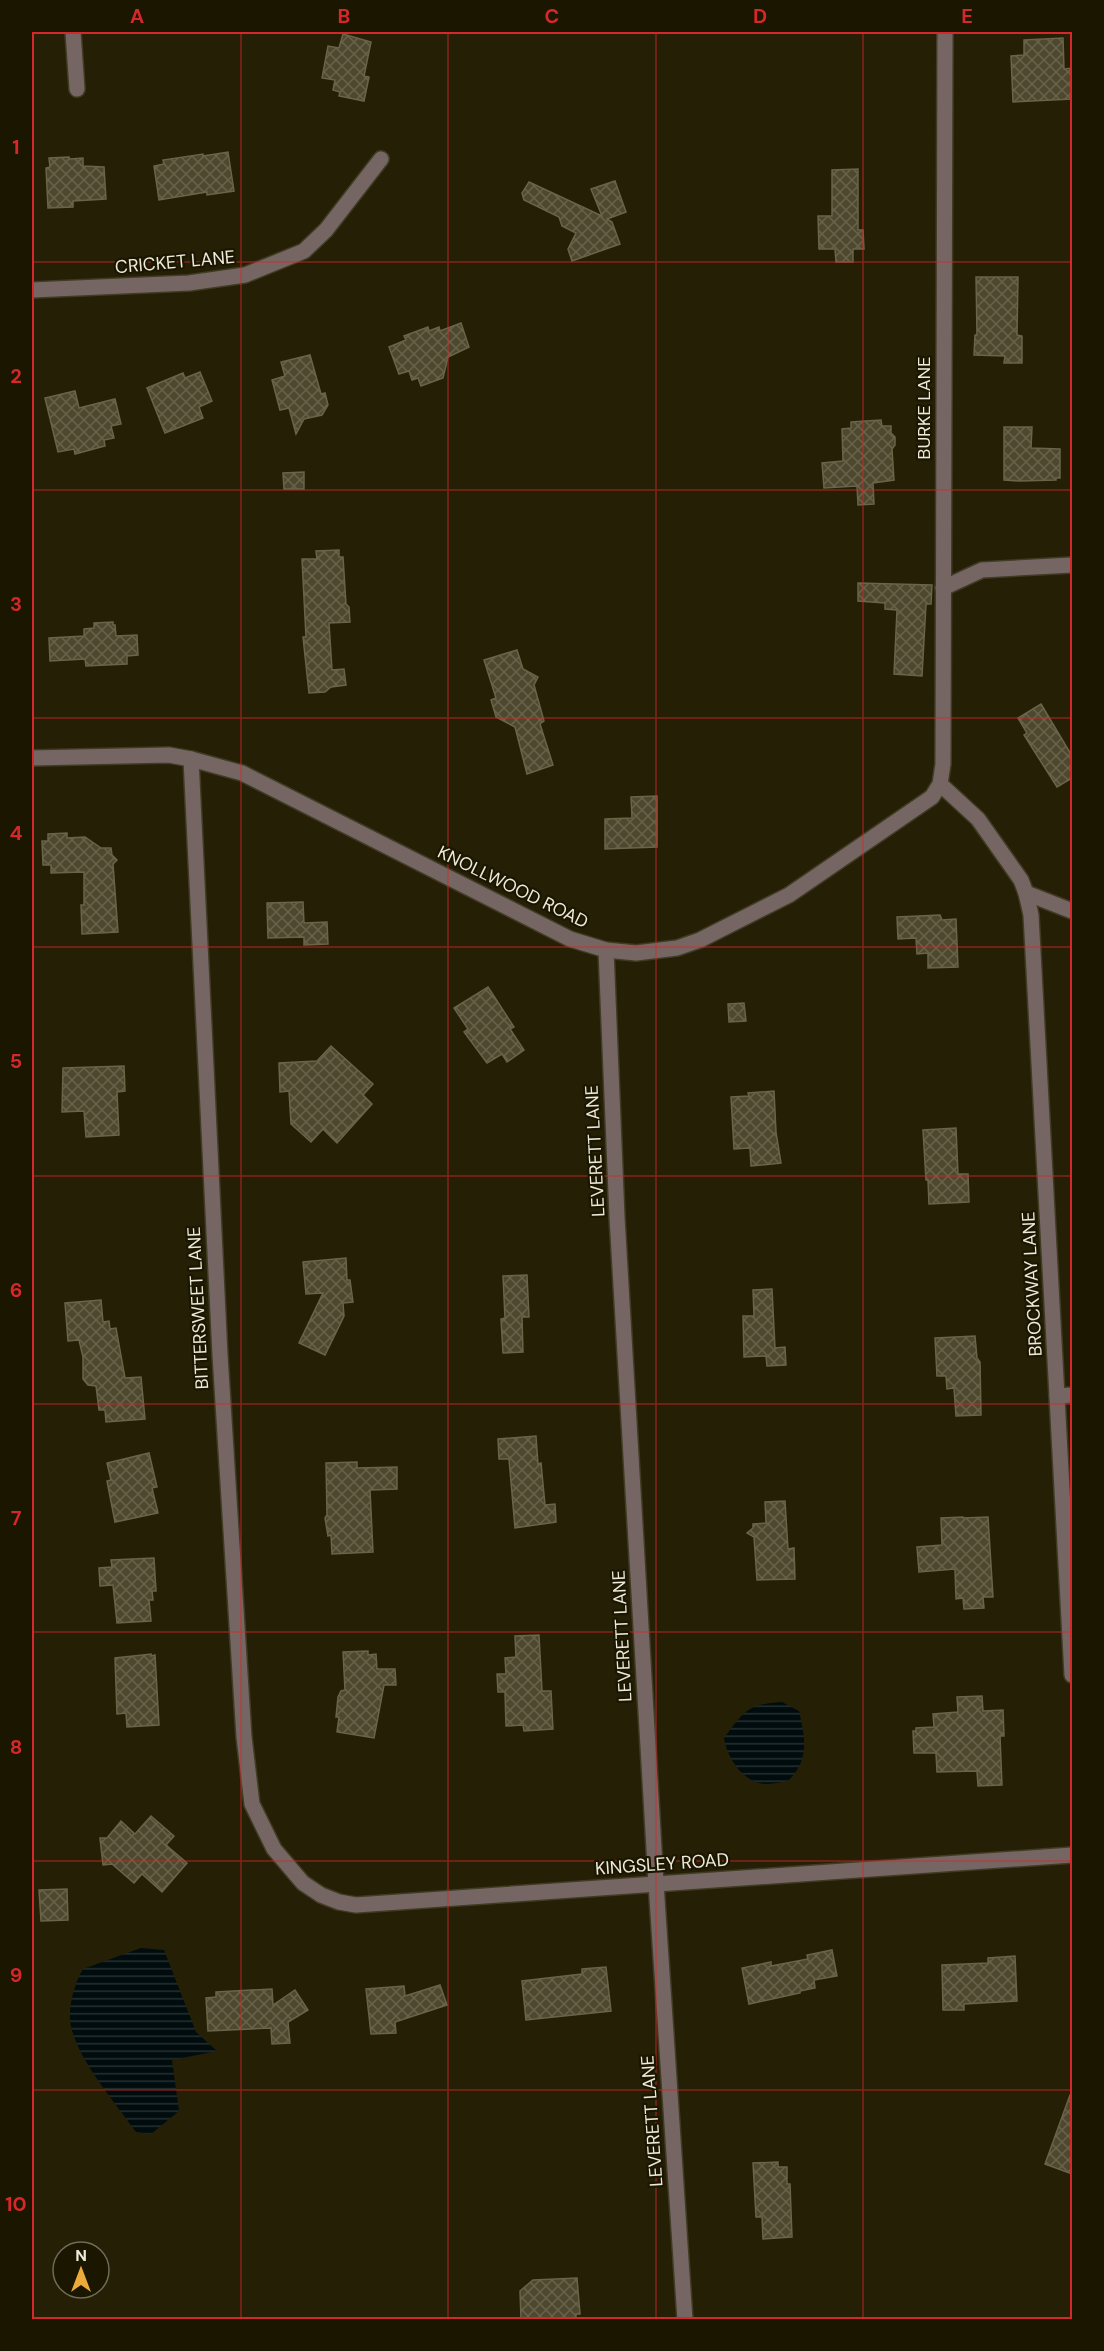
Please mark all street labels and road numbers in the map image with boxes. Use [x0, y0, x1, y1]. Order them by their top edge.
street label: CRICKET LANE [114, 245, 236, 279]
street label: BURKE LANE [912, 357, 936, 459]
street label: KNOLLWOOD ROAD [434, 840, 592, 934]
street label: LEVERETT LANE [580, 1085, 610, 1217]
street label: BROCKWAY LANE [1016, 1211, 1048, 1357]
street label: BITTERSWEET LANE [182, 1226, 214, 1390]
street label: LEVERETT LANE [607, 1570, 637, 1702]
street label: KINGSLEY ROAD [594, 1847, 730, 1881]
street label: LEVERETT LANE [635, 2054, 669, 2188]

